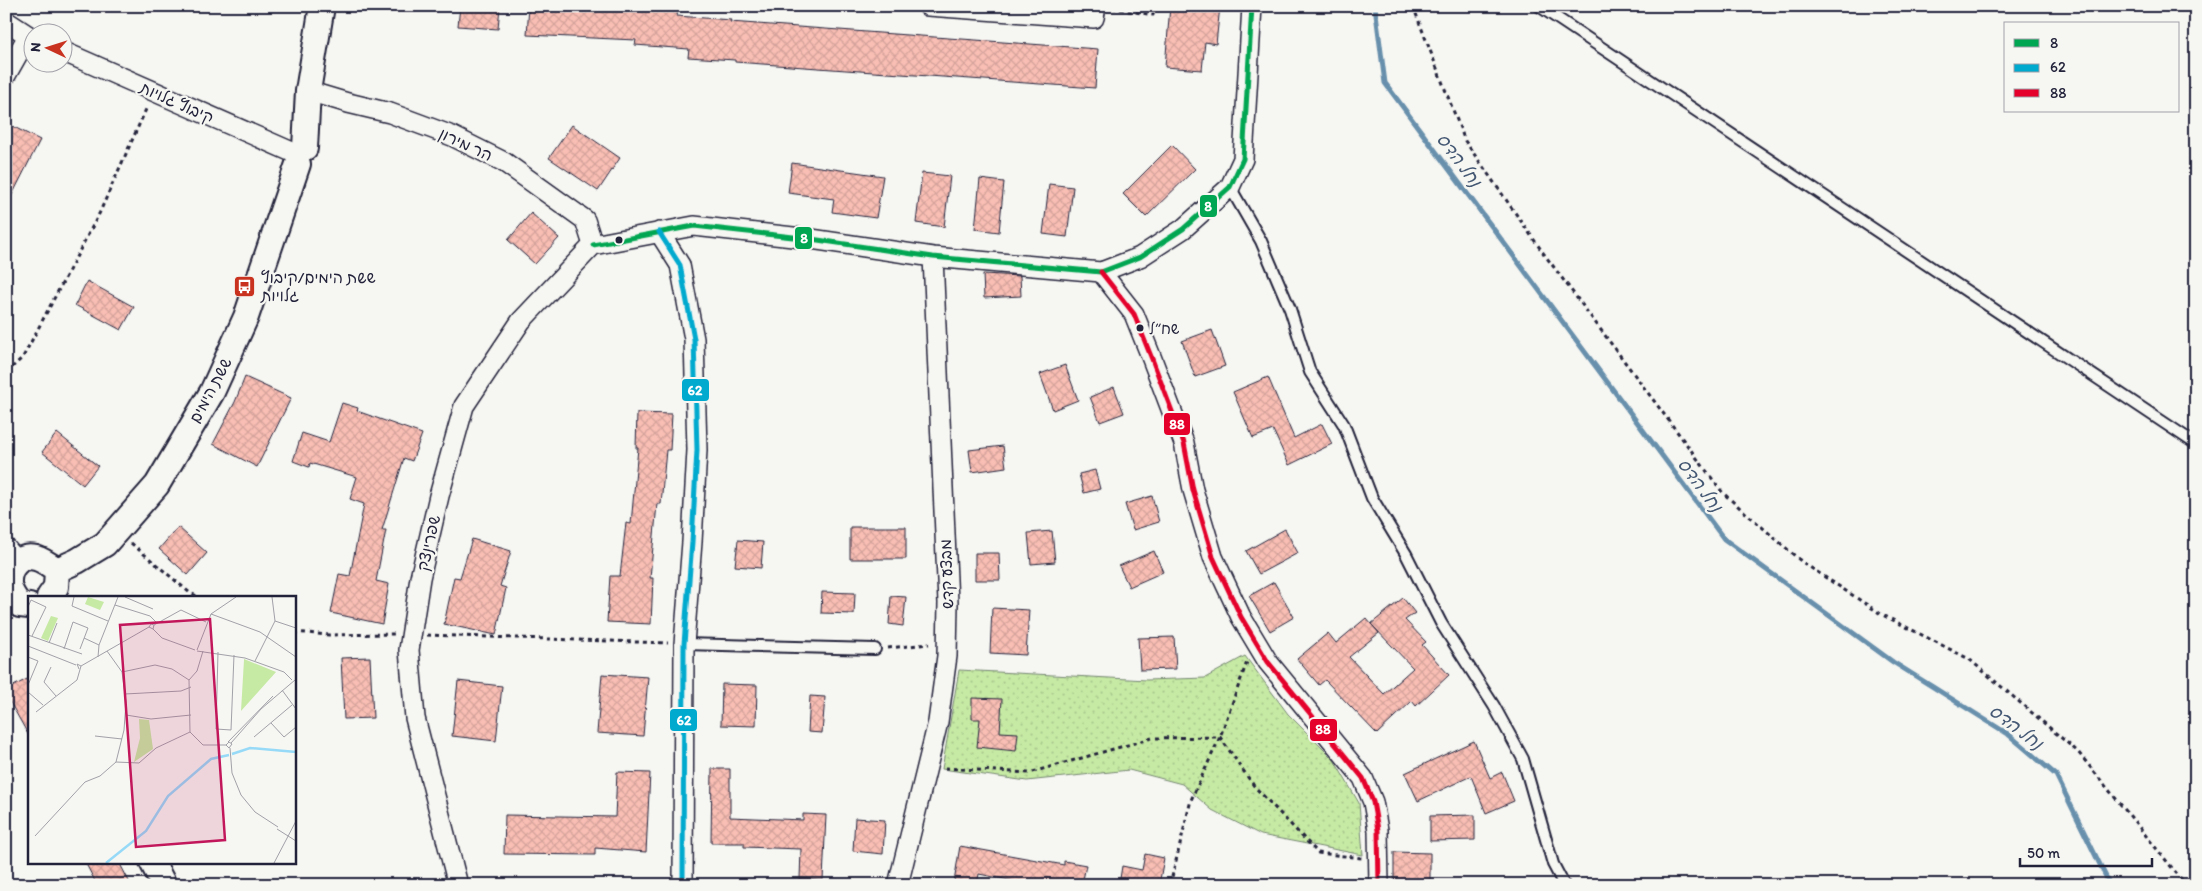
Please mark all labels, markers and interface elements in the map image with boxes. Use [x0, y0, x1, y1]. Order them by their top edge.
north arrow [22, 22, 72, 72]
legend [2004, 22, 2180, 112]
text: 8 [2050, 34, 2058, 52]
text: N [27, 42, 44, 52]
text: 62 [2050, 58, 2066, 76]
street label: קיבוץ גלויות [136, 77, 217, 128]
text: 88 [2050, 84, 2066, 102]
street label: הר מירון [436, 124, 495, 166]
water label: נחל הדס [1432, 129, 1487, 193]
line badge: 8 [1199, 194, 1218, 218]
text: 8 [1204, 198, 1212, 215]
line badge: 8 [794, 226, 813, 250]
text: 8 [800, 230, 808, 247]
unlabelled marker [614, 235, 624, 245]
place label: ששת הימים/קיבוץ גלויות [260, 268, 376, 305]
bus stop icon: ששת הימים/קיבוץ גלויות [233, 274, 257, 298]
place label: שח״ל [1149, 320, 1180, 338]
marker: שח״ל [1135, 323, 1145, 333]
street label: ששת הימים [185, 354, 236, 426]
line badge: 62 [681, 378, 710, 402]
text: 62 [688, 382, 703, 399]
line badge: 88 [1163, 412, 1191, 436]
text: 88 [1169, 416, 1185, 433]
water label: נחל הדס [1673, 454, 1728, 518]
street label: שפרינצק [413, 513, 444, 573]
street label: מבצע קדש [936, 539, 957, 609]
inset map [28, 596, 295, 864]
water label: נחל הדס [1985, 700, 2049, 755]
line badge: 62 [669, 708, 698, 732]
text: 62 [677, 712, 692, 729]
line badge: 88 [1309, 718, 1338, 742]
text: 88 [1315, 721, 1331, 738]
scale bar [2020, 836, 2152, 868]
text: 50 m [2027, 844, 2060, 862]

